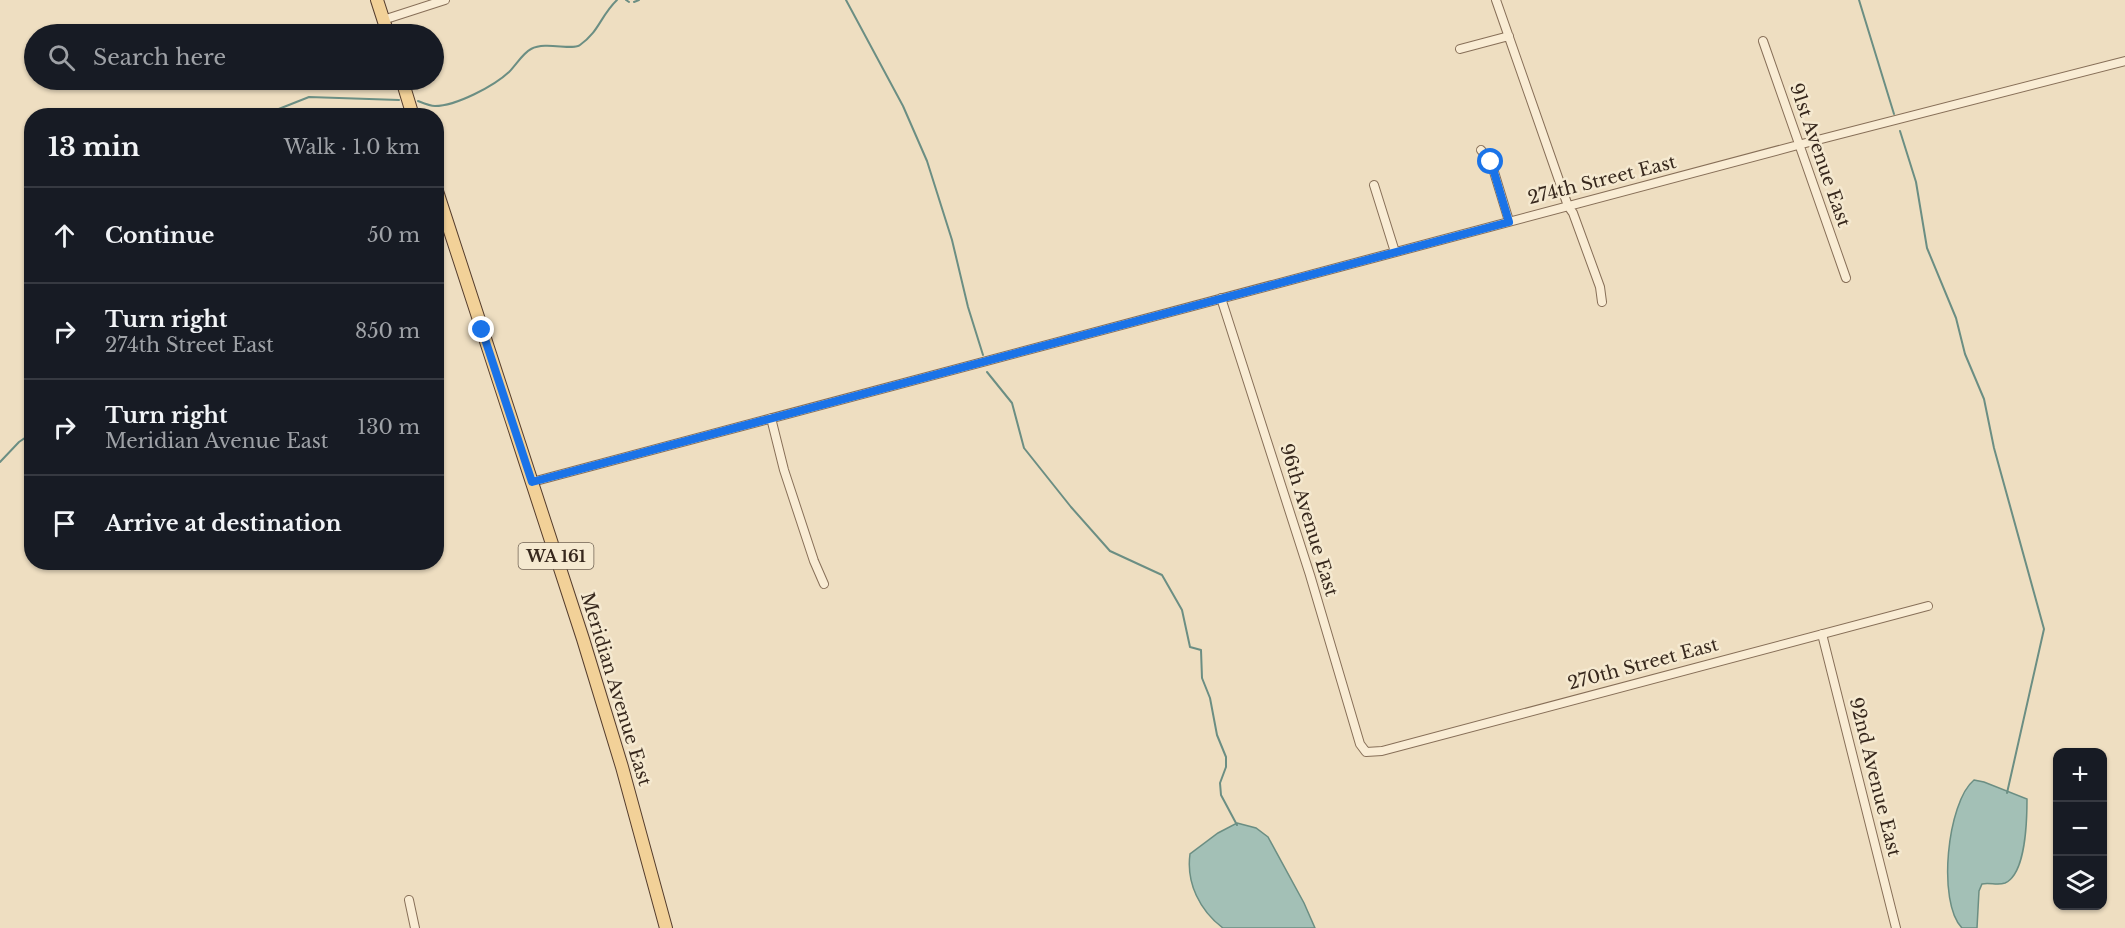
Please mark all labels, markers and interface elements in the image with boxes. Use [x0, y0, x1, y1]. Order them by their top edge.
search box [24, 24, 444, 90]
icon: search [45, 41, 78, 74]
text: Search here [93, 44, 226, 71]
street label: 91st Avenue East [1785, 80, 1855, 230]
text: 13 min [48, 131, 140, 163]
text: Walk · 1.0 km [284, 135, 420, 159]
route start [1477, 148, 1503, 174]
street label: 274th Street East [1526, 151, 1679, 209]
icon: ahead [48, 219, 81, 252]
text: Continue [105, 222, 214, 249]
text: 50 m [367, 223, 420, 247]
text: Turn right [105, 306, 227, 333]
icon: right [48, 315, 81, 348]
route end [468, 316, 494, 342]
text: 850 m [355, 319, 420, 343]
text: 274th Street East [105, 333, 274, 357]
text: Turn right [105, 402, 227, 429]
icon: right [48, 411, 81, 444]
text: 130 m [357, 415, 420, 439]
text: Meridian Avenue East [105, 429, 328, 453]
street label: 96th Avenue East [1275, 441, 1343, 599]
icon: arrive [48, 507, 81, 540]
text: Arrive at destination [105, 510, 342, 537]
road number: WA 161 [518, 543, 594, 569]
street label: Meridian Avenue East [576, 590, 656, 789]
street label: 270th Street East [1565, 633, 1721, 695]
street label: 92nd Avenue East [1845, 695, 1905, 859]
map controls [2053, 748, 2107, 910]
button: + [2053, 748, 2107, 802]
button: − [2053, 802, 2107, 856]
button: layers [2053, 856, 2107, 910]

